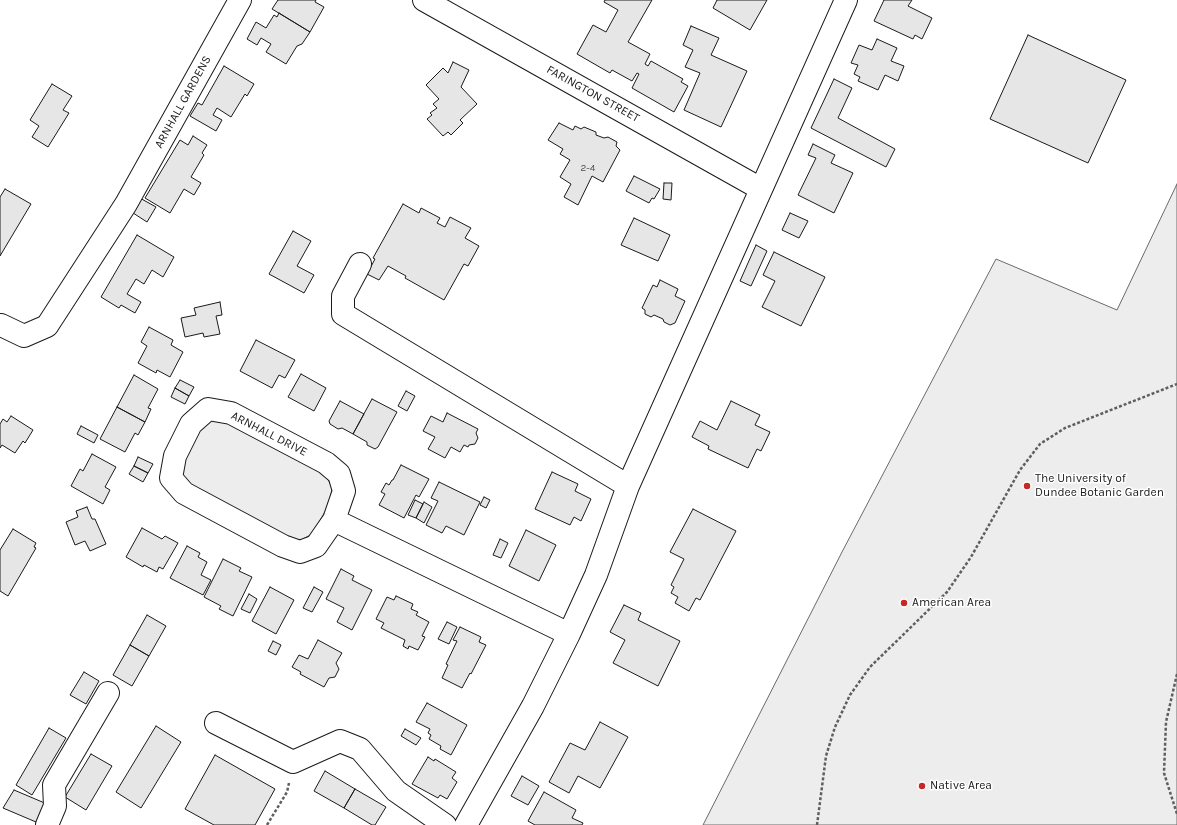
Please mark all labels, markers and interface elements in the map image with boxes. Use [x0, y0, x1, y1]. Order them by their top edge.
street label: ARNHALL GARDENS [152, 53, 214, 151]
street label: FARINGTON STREET [544, 62, 642, 126]
house number: 2-4 [581, 162, 595, 174]
street label: ARNHALL DRIVE [229, 409, 309, 459]
place label: The University of Dundee Botanic Garden [1035, 472, 1164, 500]
marker: The University of Dundee Botanic Garden [1022, 481, 1032, 491]
place label: American Area [912, 596, 991, 610]
marker: American Area [899, 598, 909, 608]
place label: Native Area [930, 779, 992, 793]
marker: Native Area [917, 781, 927, 791]

